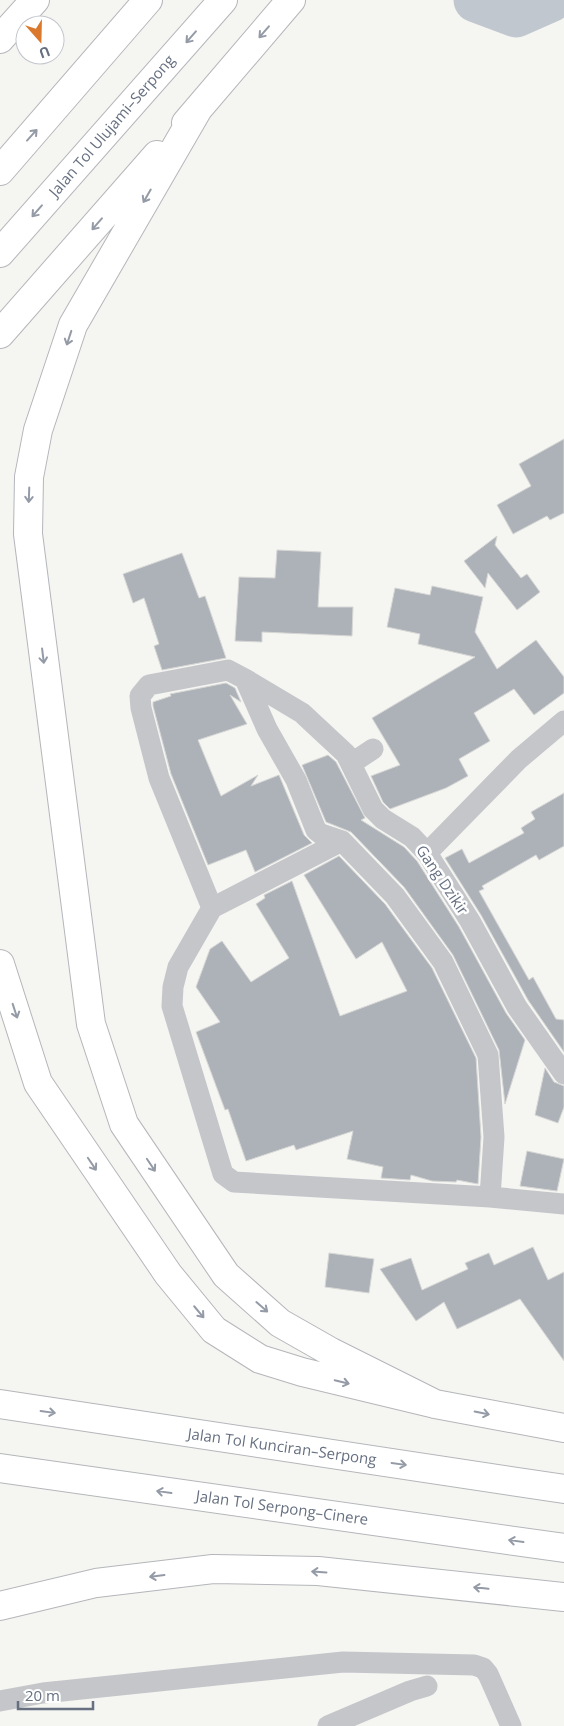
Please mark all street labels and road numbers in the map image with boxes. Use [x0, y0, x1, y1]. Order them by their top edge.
street label: Jalan Tol Ulujami–Serpong [45, 51, 179, 201]
street label: Gang Dzikir [412, 841, 473, 918]
street label: Jalan Tol Kunciran–Serpong [184, 1423, 378, 1469]
street label: Jalan Tol Serpong–Cinere [193, 1485, 370, 1529]

